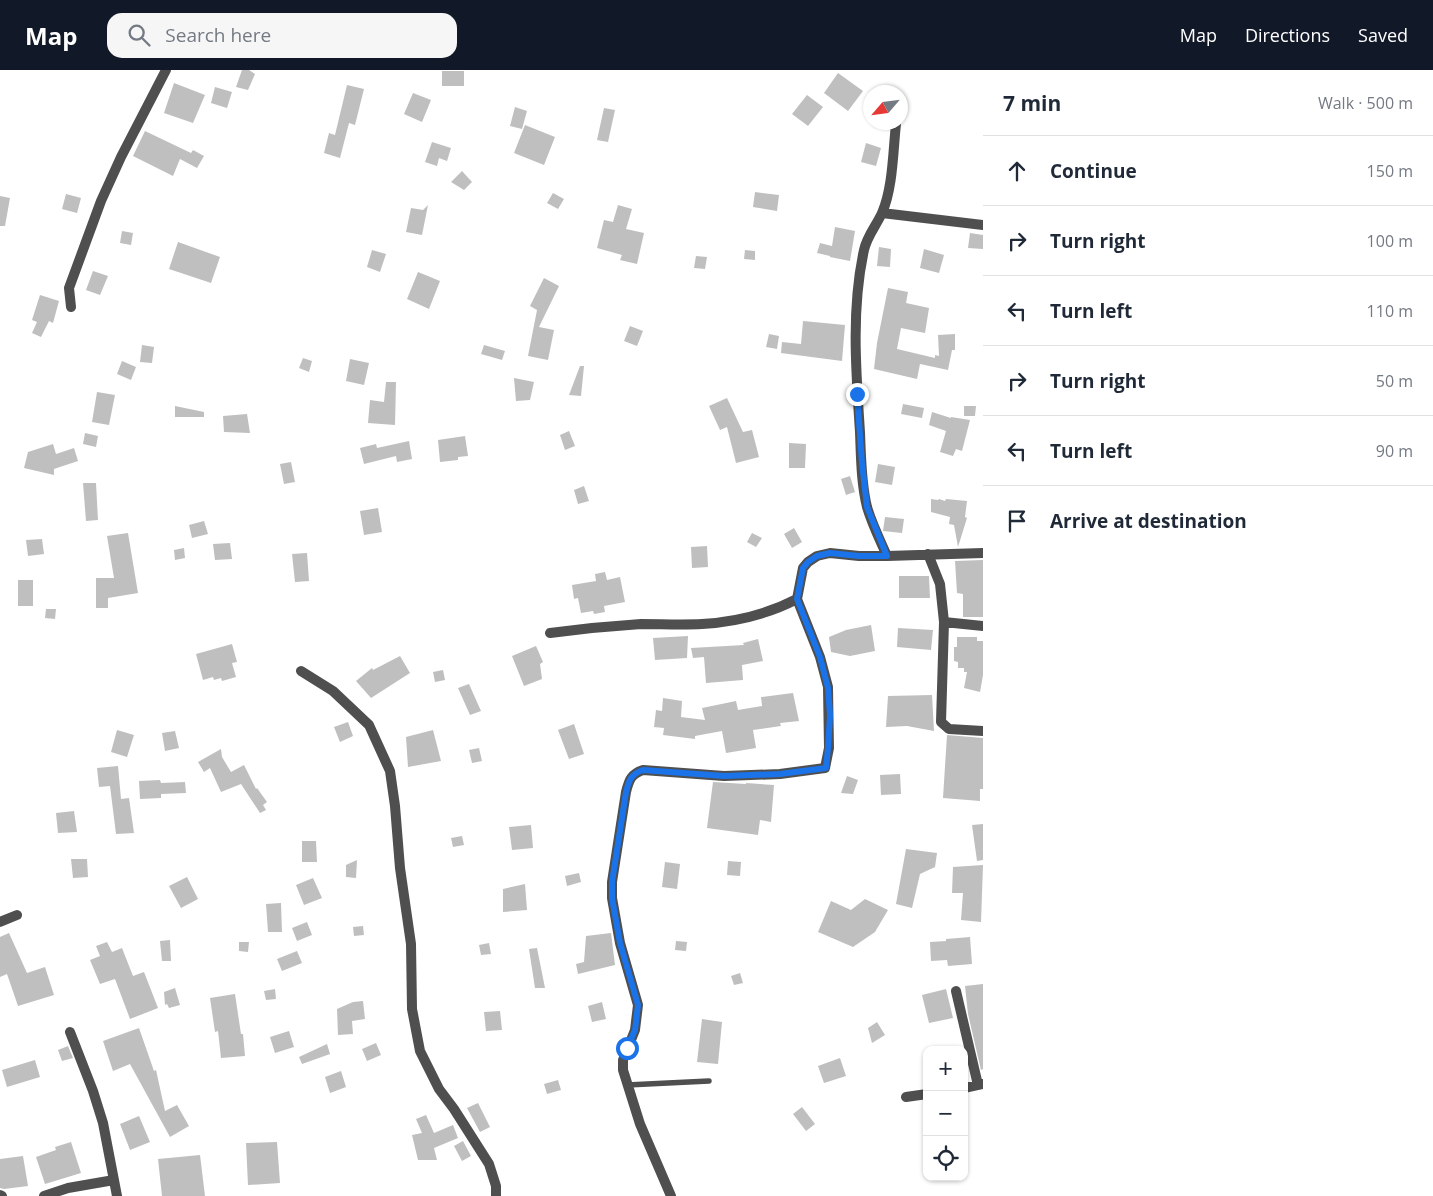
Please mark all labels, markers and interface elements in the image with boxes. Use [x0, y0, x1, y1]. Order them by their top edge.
search box [107, 13, 457, 58]
text: Map [25, 19, 77, 52]
icon: search [125, 21, 153, 49]
text: Search here [165, 22, 271, 48]
text: Map [1180, 23, 1217, 47]
text: Directions [1245, 23, 1330, 47]
text: Saved [1358, 23, 1408, 47]
north arrow [863, 85, 908, 130]
text: 7 min [1003, 89, 1061, 117]
text: Walk · 500 m [1318, 92, 1413, 114]
icon: ahead [1003, 157, 1031, 185]
text: Continue [1050, 158, 1137, 184]
text: 150 m [1367, 160, 1413, 182]
icon: right [1003, 227, 1031, 255]
text: Turn right [1050, 228, 1145, 254]
text: 100 m [1367, 230, 1413, 252]
icon: left [1003, 297, 1031, 325]
text: Turn left [1050, 298, 1132, 324]
text: 110 m [1367, 300, 1413, 322]
icon: right [1003, 367, 1031, 395]
text: Turn right [1050, 368, 1145, 394]
text: 50 m [1376, 370, 1413, 392]
route end [846, 383, 869, 406]
icon: left [1003, 437, 1031, 465]
text: Turn left [1050, 438, 1132, 464]
text: 90 m [1376, 440, 1413, 462]
icon: arrive [1003, 507, 1031, 535]
text: Arrive at destination [1050, 508, 1247, 534]
route start [616, 1037, 639, 1060]
map controls [923, 1046, 968, 1181]
button: + [923, 1046, 968, 1091]
button: − [923, 1091, 968, 1136]
button: locate [923, 1136, 968, 1181]

